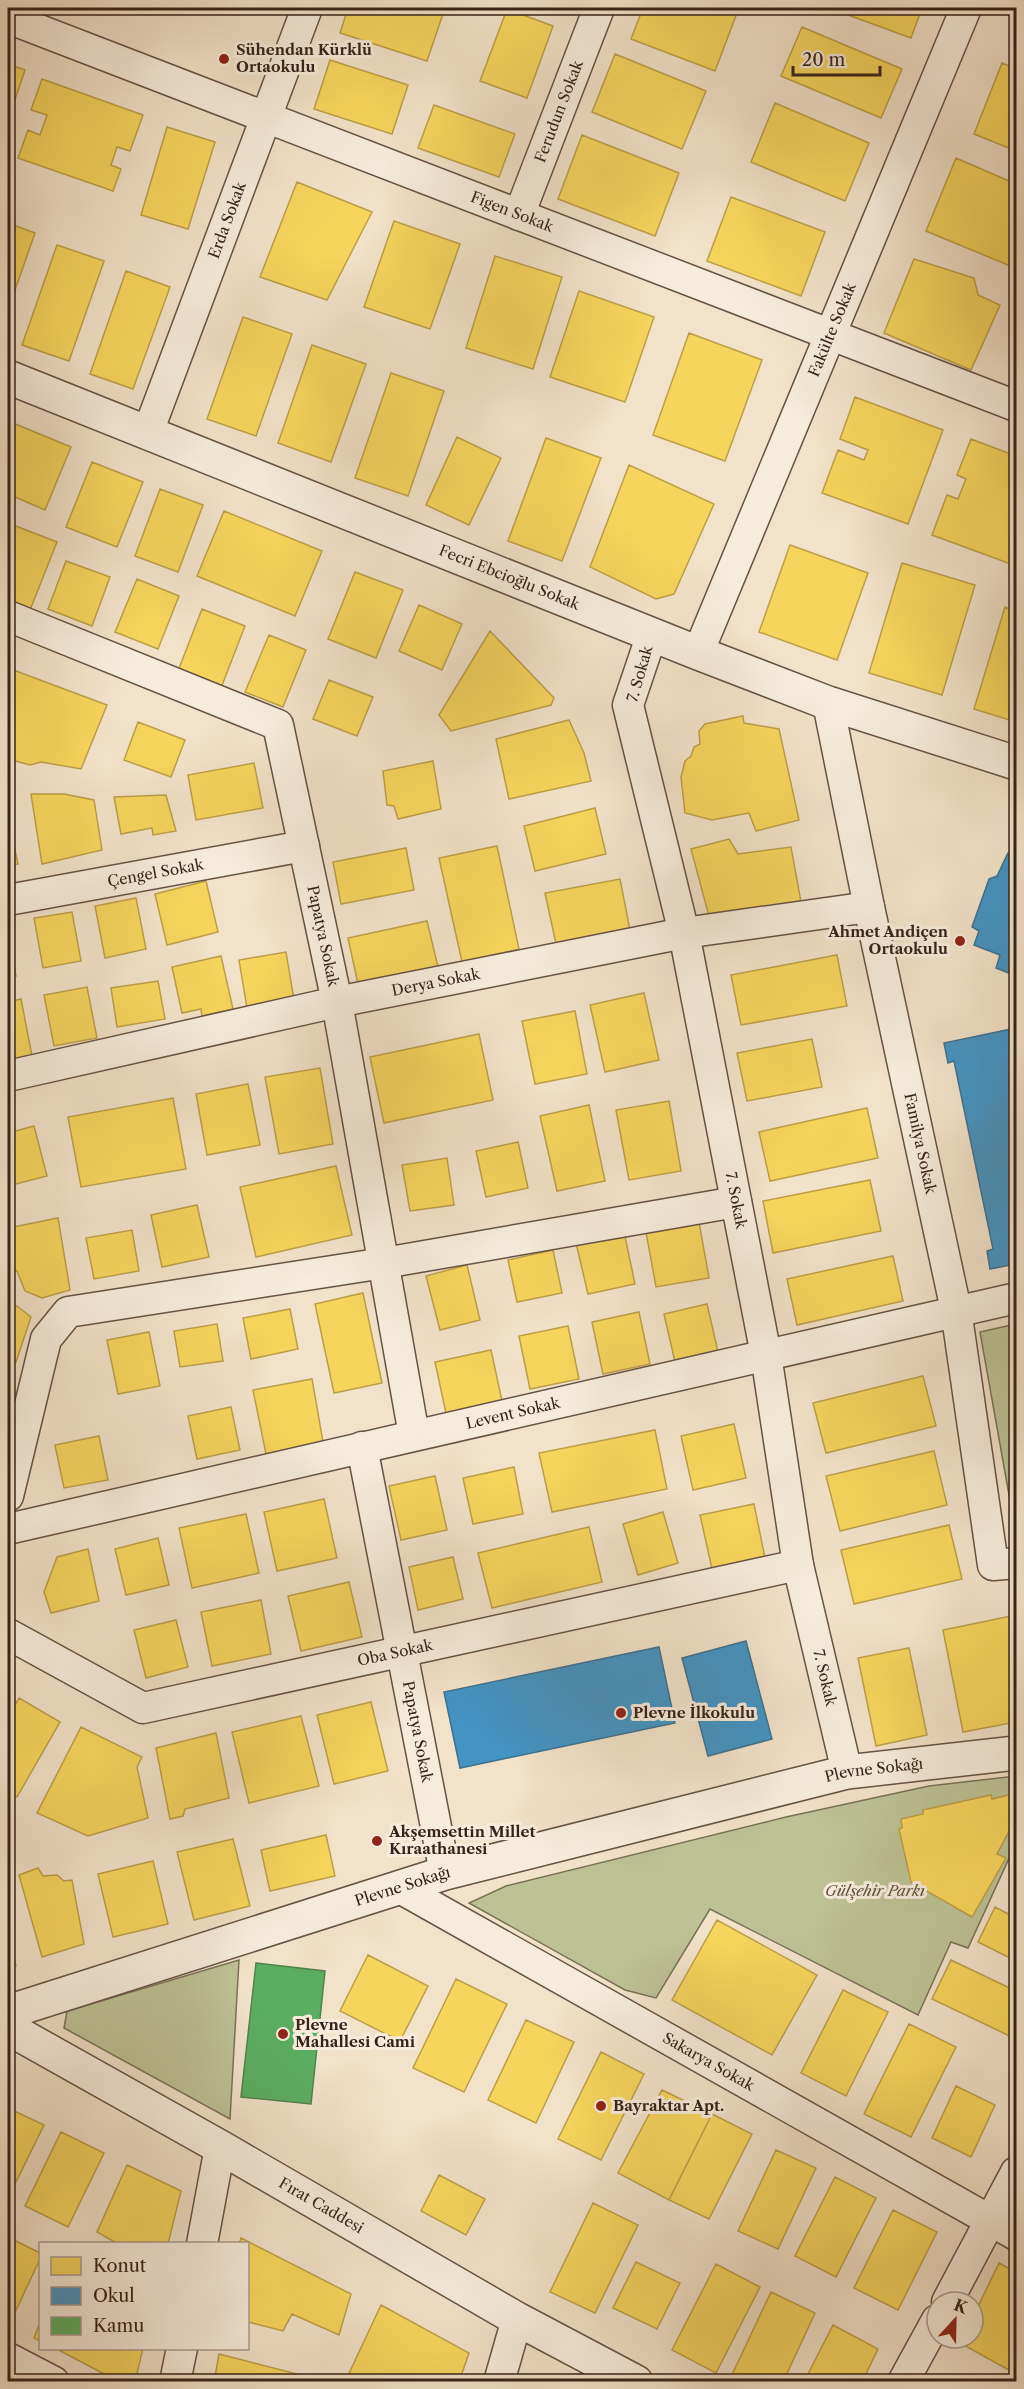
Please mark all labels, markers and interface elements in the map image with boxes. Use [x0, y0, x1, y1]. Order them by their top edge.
scale bar [793, 39, 880, 77]
place label: Sühendan Kürklü Ortaokulu [236, 40, 372, 76]
text: 20 m [802, 49, 846, 71]
marker: Sühendan Kürklü Ortaokulu [217, 52, 231, 66]
street label: Ferudun Sokak [530, 56, 587, 165]
street label: Erda Sokak [204, 178, 250, 261]
street label: Figen Sokak [468, 187, 557, 237]
street label: Fakülte Sokak [804, 278, 860, 380]
street label: Fecri Ebcioğlu Sokak [436, 540, 584, 614]
street label: 7. Sokak [622, 642, 657, 704]
street label: Çengel Sokak [106, 854, 206, 891]
street label: Papatya Sokak [303, 884, 344, 990]
place label: Ahmet Andiçen Ortaokulu [827, 922, 949, 958]
marker: Ahmet Andiçen Ortaokulu [953, 934, 967, 948]
street label: Derya Sokak [390, 964, 483, 1000]
street label: Familya Sokak [900, 1091, 941, 1197]
street label: 7. Sokak [722, 1170, 752, 1232]
street label: Levent Sokak [464, 1393, 563, 1433]
street label: Oba Sokak [356, 1635, 436, 1670]
street label: 7. Sokak [809, 1647, 841, 1709]
street label: Papatya Sokak [399, 1679, 437, 1785]
place label: Plevne İlkokulu [633, 1703, 755, 1722]
marker: Plevne İlkokulu [614, 1706, 628, 1720]
street label: Plevne Sokağı [823, 1753, 925, 1786]
place label: Akşemsettin Millet Kıraathanesi [388, 1822, 536, 1858]
marker: Akşemsettin Millet Kıraathanesi [370, 1834, 384, 1848]
street label: Plevne Sokağı [352, 1862, 453, 1910]
park label: Gülşehir Parkı [825, 1881, 925, 1900]
place label: Plevne Mahallesi Cami [295, 2015, 416, 2051]
marker: Plevne Mahallesi Cami [276, 2027, 290, 2041]
street label: Sakarya Sokak [659, 2028, 759, 2095]
place label: Bayraktar Apt. [613, 2096, 724, 2115]
marker: Bayraktar Apt. [594, 2099, 608, 2113]
street label: Fırat Caddesi [275, 2173, 368, 2237]
legend [39, 2242, 249, 2350]
text: Konut [93, 2255, 147, 2277]
text: Okul [93, 2285, 135, 2307]
north arrow [925, 2290, 985, 2350]
text: K [951, 2294, 971, 2318]
text: Kamu [93, 2315, 144, 2337]

